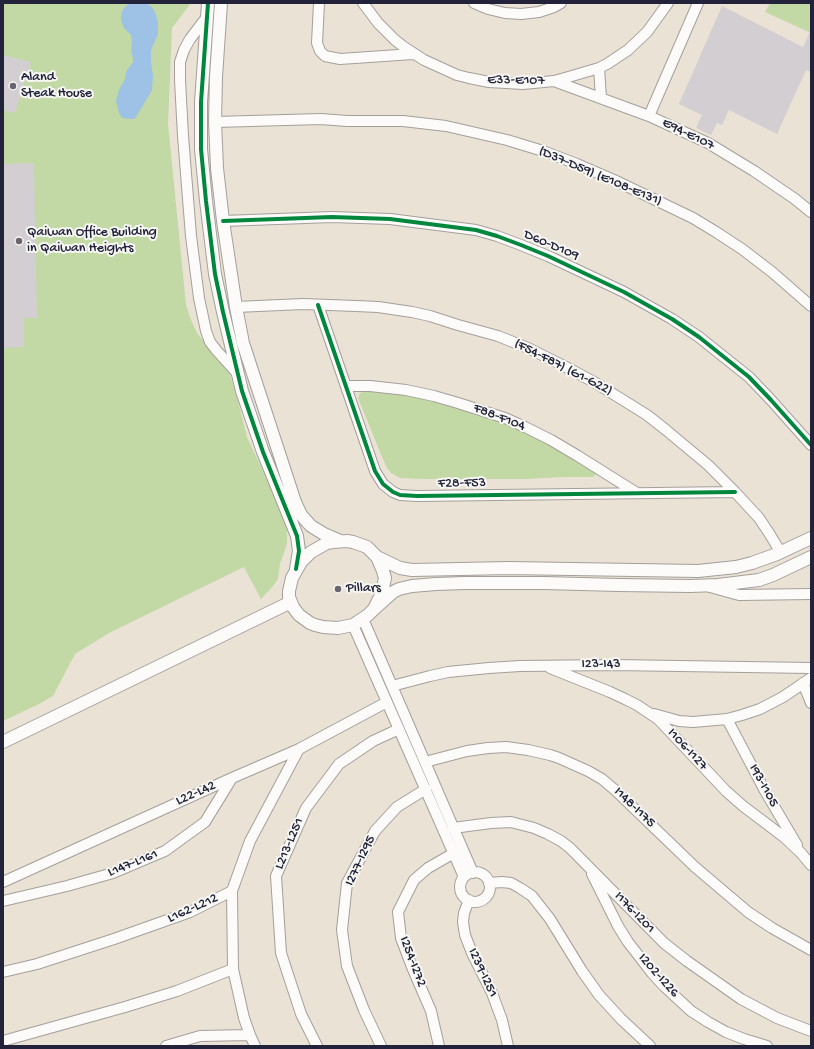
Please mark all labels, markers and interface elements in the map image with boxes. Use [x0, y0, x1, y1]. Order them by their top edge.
place label: Aland Steak House [21, 70, 92, 102]
street label: E33-E107 [487, 72, 545, 90]
marker: Aland Steak House [8, 81, 18, 91]
street label: E94-E107 [659, 115, 717, 155]
street label: (D37-D59) (E108-E131) [536, 143, 664, 211]
place label: Qaiwan Office Building in Qaiwan Heights [27, 225, 157, 258]
street label: D60-D109 [521, 227, 581, 265]
marker: Qaiwan Office Building in Qaiwan Heights [14, 236, 24, 246]
street label: (F54-F87) (G1-G22) [511, 336, 615, 400]
street label: F88-F104 [471, 400, 527, 436]
street label: F28-F53 [438, 475, 486, 493]
place label: Pillars [346, 581, 381, 597]
marker: Pillars [333, 584, 343, 594]
street label: I23-I43 [581, 657, 621, 673]
street label: I106-I127 [663, 725, 711, 775]
street label: I93-I105 [744, 762, 782, 810]
street label: L22-L42 [173, 778, 219, 810]
street label: I148-I175 [610, 784, 658, 832]
street label: L213-L251 [272, 816, 308, 872]
street label: I277-I295 [342, 833, 380, 889]
street label: L147-L161 [105, 846, 161, 882]
street label: I176-I201 [610, 889, 658, 937]
street label: L162-L212 [165, 890, 221, 928]
street label: I254-I272 [395, 934, 429, 990]
street label: I239-I251 [463, 946, 501, 1000]
street label: I202-I226 [634, 950, 682, 1002]

